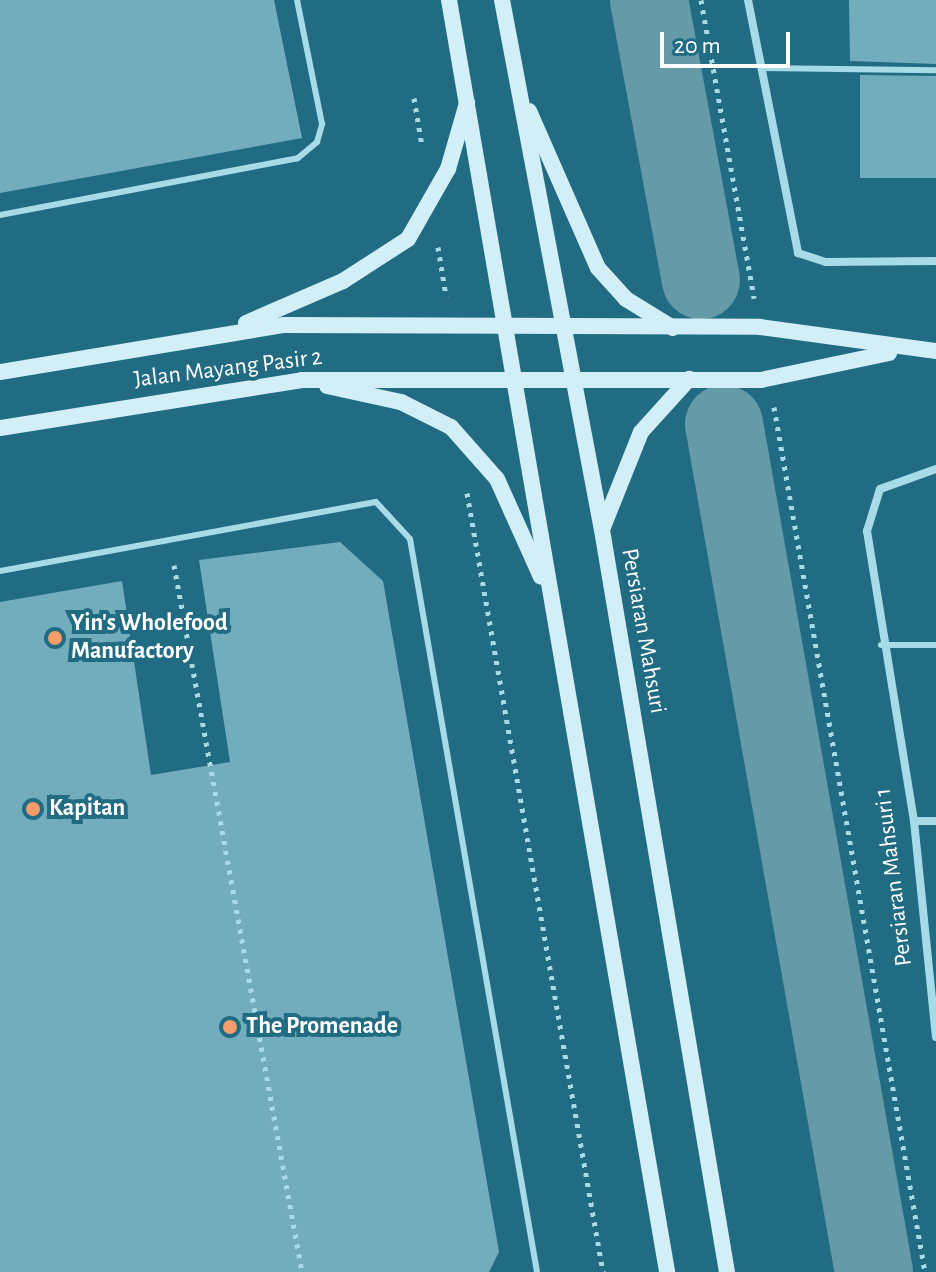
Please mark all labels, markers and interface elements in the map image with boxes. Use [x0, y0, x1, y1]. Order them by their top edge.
scale bar [664, 16, 794, 66]
text: 20 m [674, 34, 721, 58]
street label: Jalan Mayang Pasir 2 [132, 343, 324, 395]
street label: Persiaran Mahsuri [614, 546, 672, 716]
place label: Yin's Wholefood Manufactory [71, 610, 228, 666]
marker: Yin's Wholefood Manufactory [46, 629, 64, 647]
street label: Persiaran Mahsuri 1 [869, 786, 919, 968]
place label: Kapitan [49, 795, 125, 823]
marker: Kapitan [24, 800, 42, 818]
place label: The Promenade [246, 1013, 398, 1041]
marker: The Promenade [221, 1018, 239, 1036]

